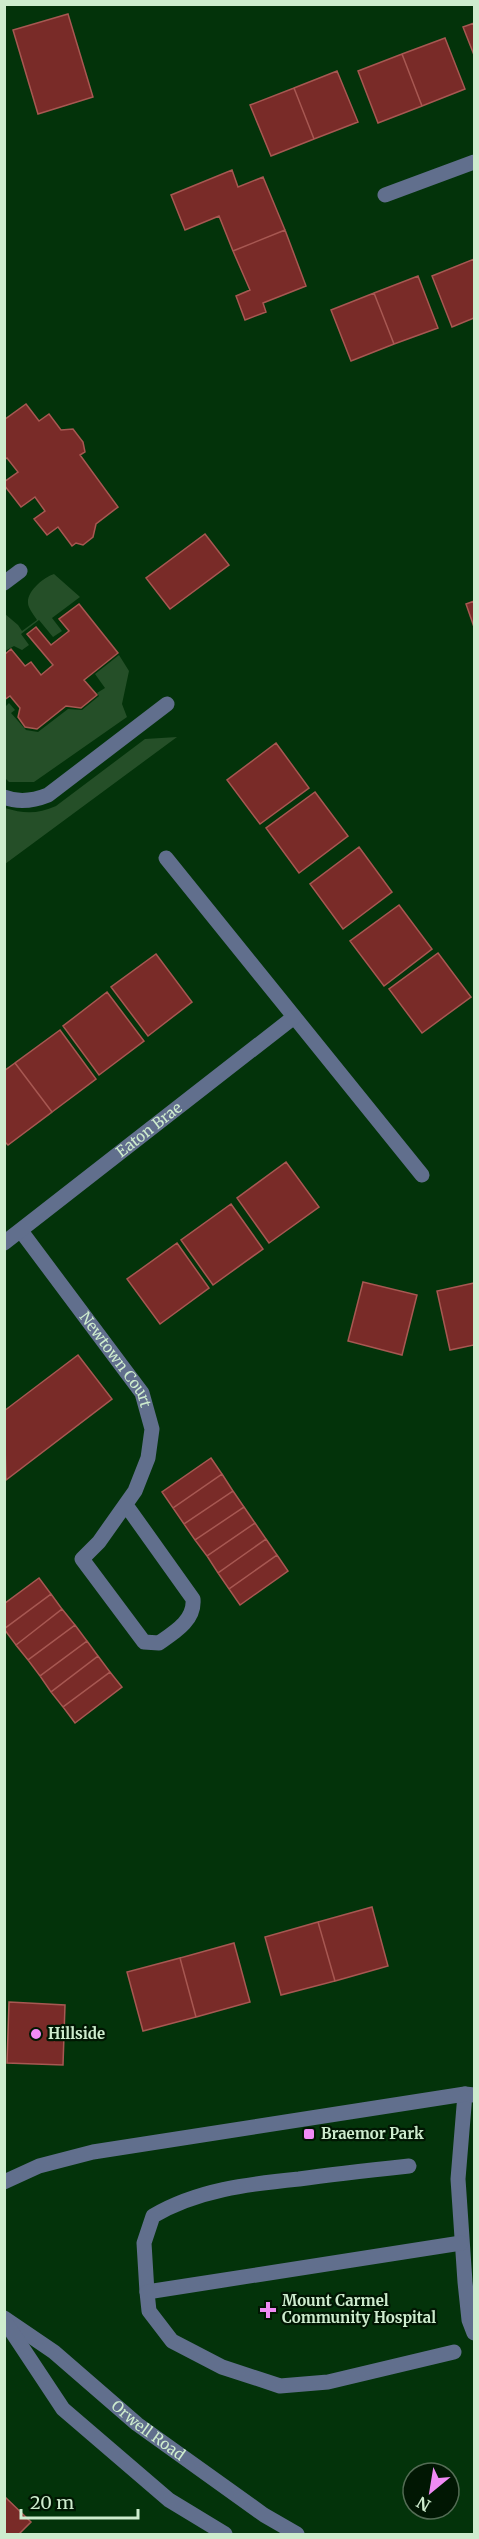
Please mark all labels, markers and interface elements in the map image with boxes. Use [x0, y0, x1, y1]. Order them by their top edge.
street label: Eaton Brae [112, 1098, 186, 1161]
street label: Newtown Court [76, 1308, 156, 1410]
place label: Hillside [48, 2024, 105, 2043]
marker: Hillside [29, 2027, 43, 2041]
place label: Braemor Park [321, 2124, 424, 2143]
marker: Braemor Park [302, 2127, 316, 2141]
place label: Mount Carmel Community Hospital [282, 2291, 436, 2327]
marker: Mount Carmel Community Hospital [259, 2301, 277, 2319]
street label: Orwell Road [108, 2396, 189, 2464]
north arrow [401, 2461, 461, 2521]
scale bar [21, 2482, 138, 2520]
text: 20 m [30, 2491, 74, 2514]
text: N [413, 2492, 434, 2516]

